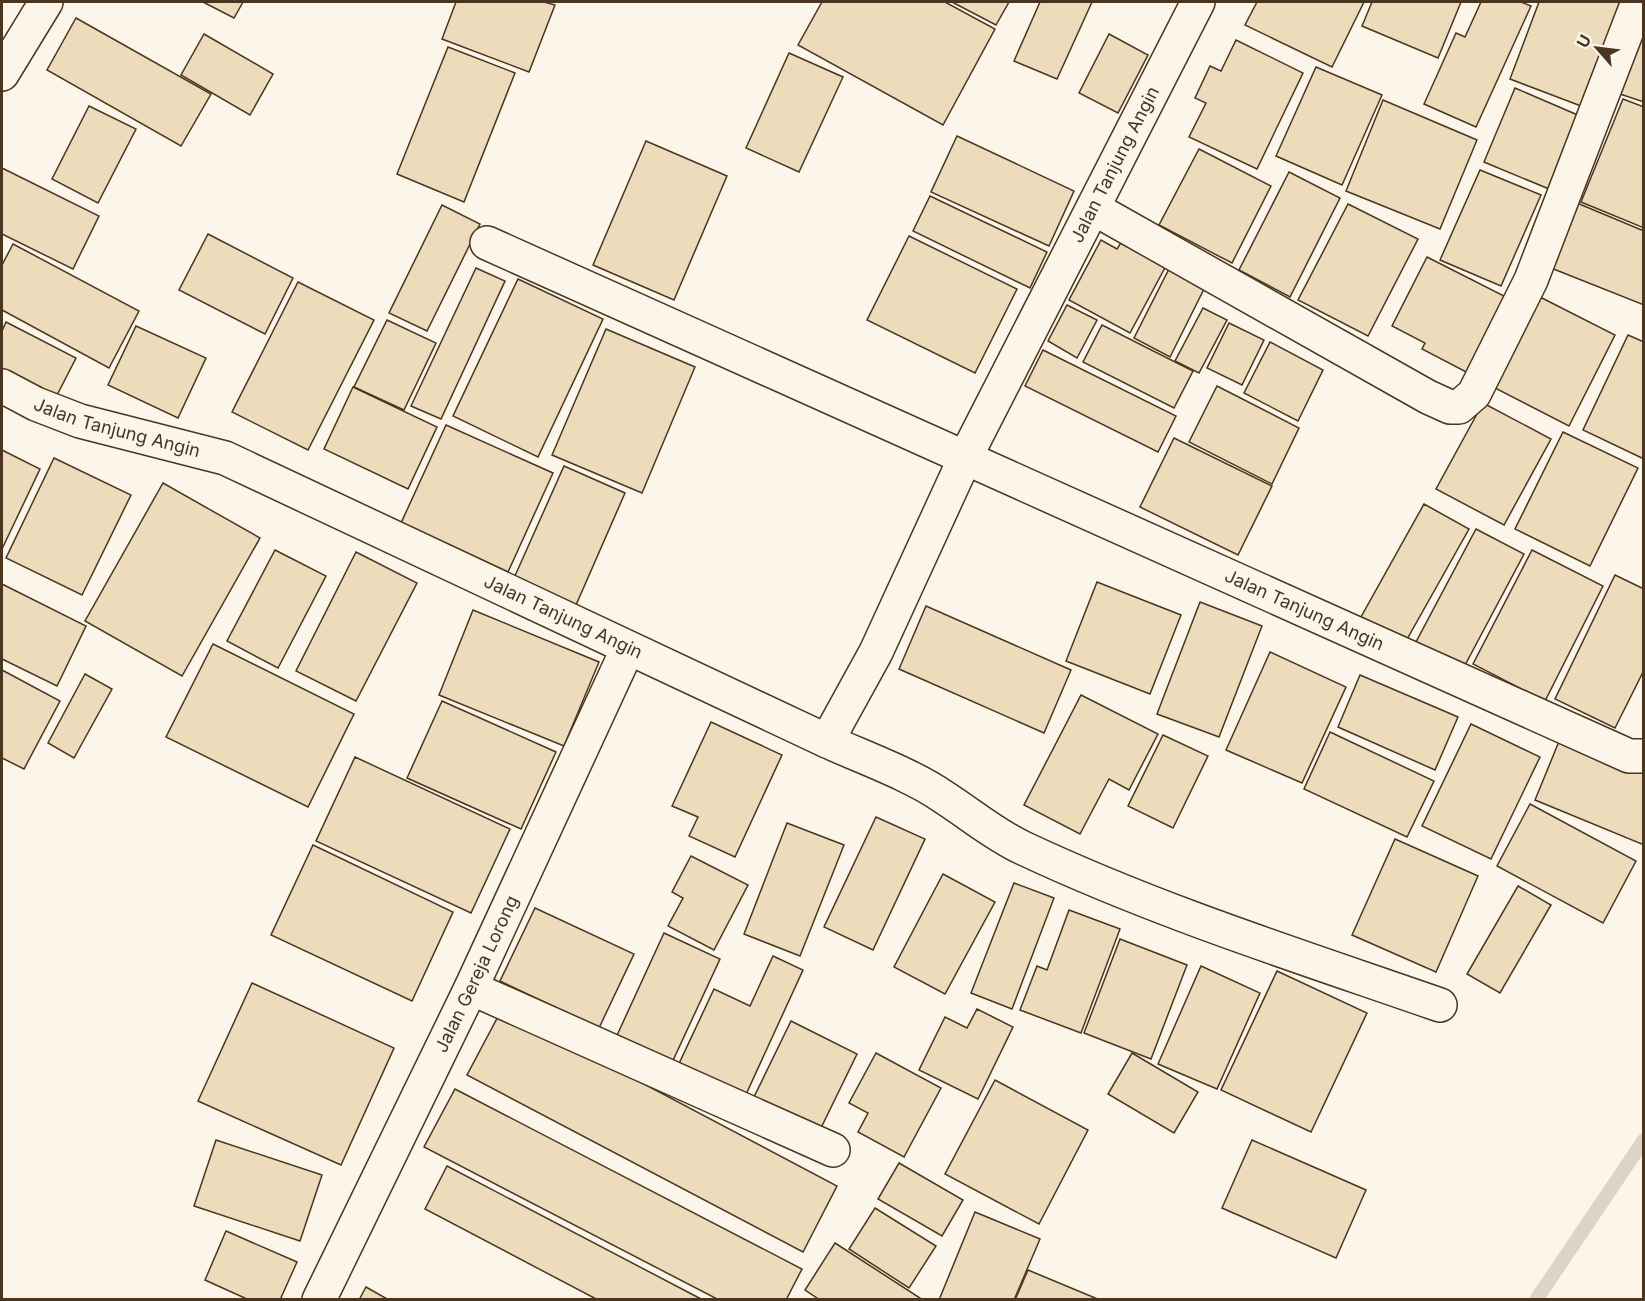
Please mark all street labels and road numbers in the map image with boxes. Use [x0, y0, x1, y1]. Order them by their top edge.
street label: Jalan Tanjung Angin [1066, 83, 1163, 246]
street label: Jalan Tanjung Angin [31, 393, 202, 461]
street label: Jalan Tanjung Angin [1222, 565, 1388, 655]
street label: Jalan Tanjung Angin [481, 570, 646, 663]
street label: Jalan Gereja Lorong [430, 892, 522, 1056]

